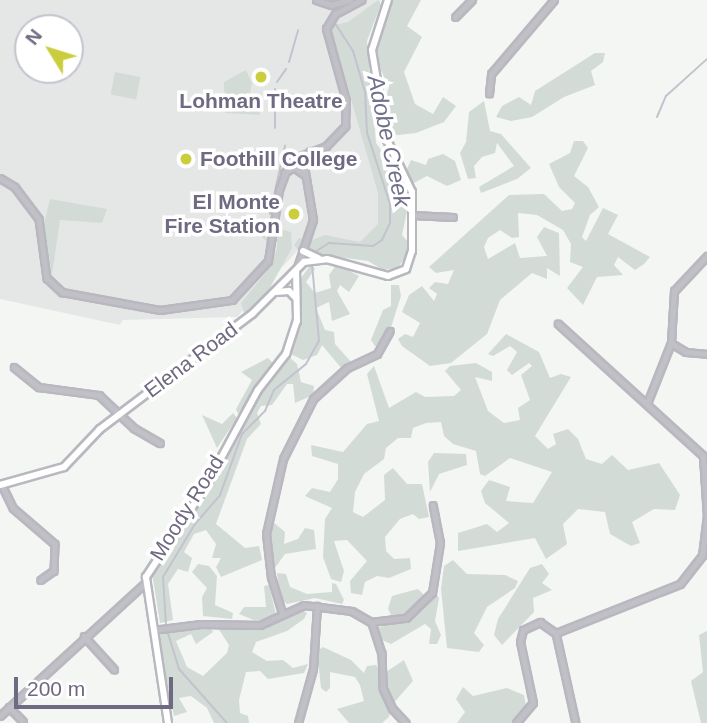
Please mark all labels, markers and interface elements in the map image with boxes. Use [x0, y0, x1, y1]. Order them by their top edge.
north arrow [14, 14, 84, 84]
text: N [21, 25, 46, 49]
marker: Lohman Theatre [253, 69, 269, 85]
water label: Adobe Creek [362, 72, 416, 210]
place label: Lohman Theatre [179, 88, 343, 114]
place label: Foothill College [200, 146, 357, 172]
marker: Foothill College [178, 151, 194, 167]
place label: El Monte Fire Station [164, 189, 280, 239]
marker: El Monte Fire Station [286, 206, 302, 222]
street label: Elena Road [140, 317, 242, 403]
street label: Moody Road [145, 451, 229, 565]
scale bar [18, 664, 177, 708]
text: 200 m [27, 677, 85, 700]

